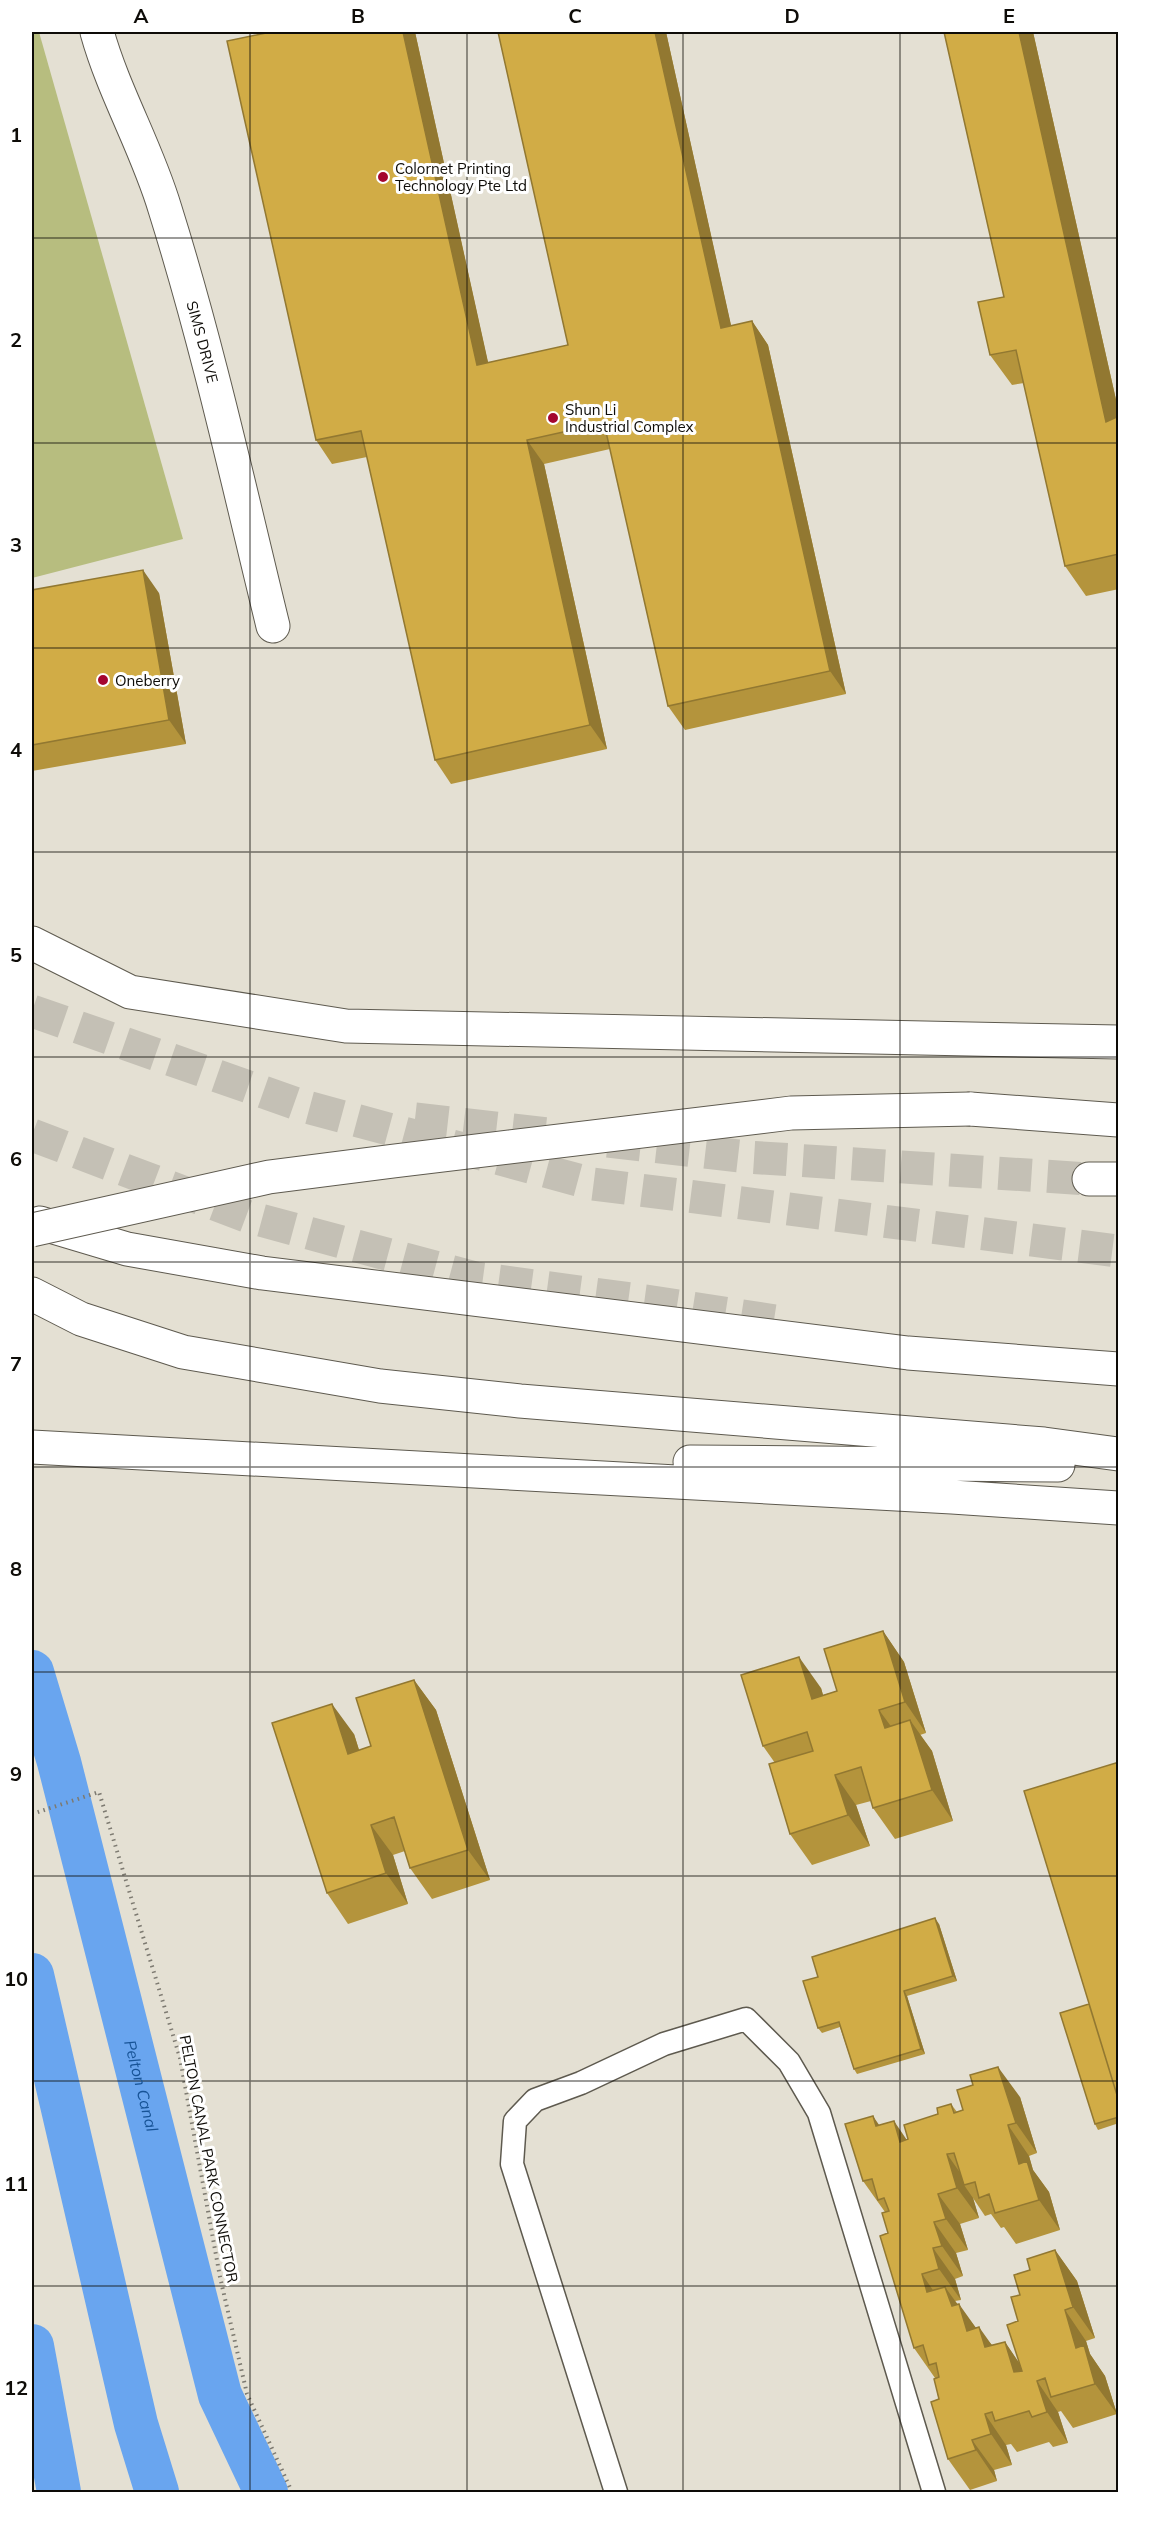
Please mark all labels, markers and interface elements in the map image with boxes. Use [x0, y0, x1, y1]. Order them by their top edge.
text: A [134, 3, 149, 28]
text: B [351, 3, 365, 28]
text: C [568, 3, 582, 28]
text: D [784, 3, 800, 28]
text: E [1003, 3, 1015, 28]
text: 1 [10, 122, 22, 147]
place label: Colornet Printing Technology Pte Ltd [395, 159, 527, 195]
marker: Colornet Printing Technology Pte Ltd [376, 170, 390, 184]
street label: SIMS DRIVE [183, 299, 223, 385]
text: 2 [10, 327, 22, 352]
place label: Shun Li Industrial Complex [565, 400, 694, 436]
marker: Shun Li Industrial Complex [546, 411, 560, 425]
text: 3 [10, 532, 22, 557]
place label: Oneberry [115, 671, 180, 690]
marker: Oneberry [96, 673, 110, 687]
text: 4 [10, 737, 22, 762]
text: 5 [10, 942, 22, 967]
text: 6 [10, 1146, 22, 1171]
text: 7 [10, 1351, 22, 1376]
text: 8 [10, 1556, 22, 1581]
text: 9 [10, 1761, 22, 1786]
text: 10 [4, 1966, 28, 1991]
street label: PELTON CANAL PARK CONNECTOR [176, 2034, 242, 2284]
water label: Pelton Canal [120, 2038, 163, 2134]
text: 11 [4, 2171, 28, 2196]
text: 12 [4, 2375, 28, 2400]

